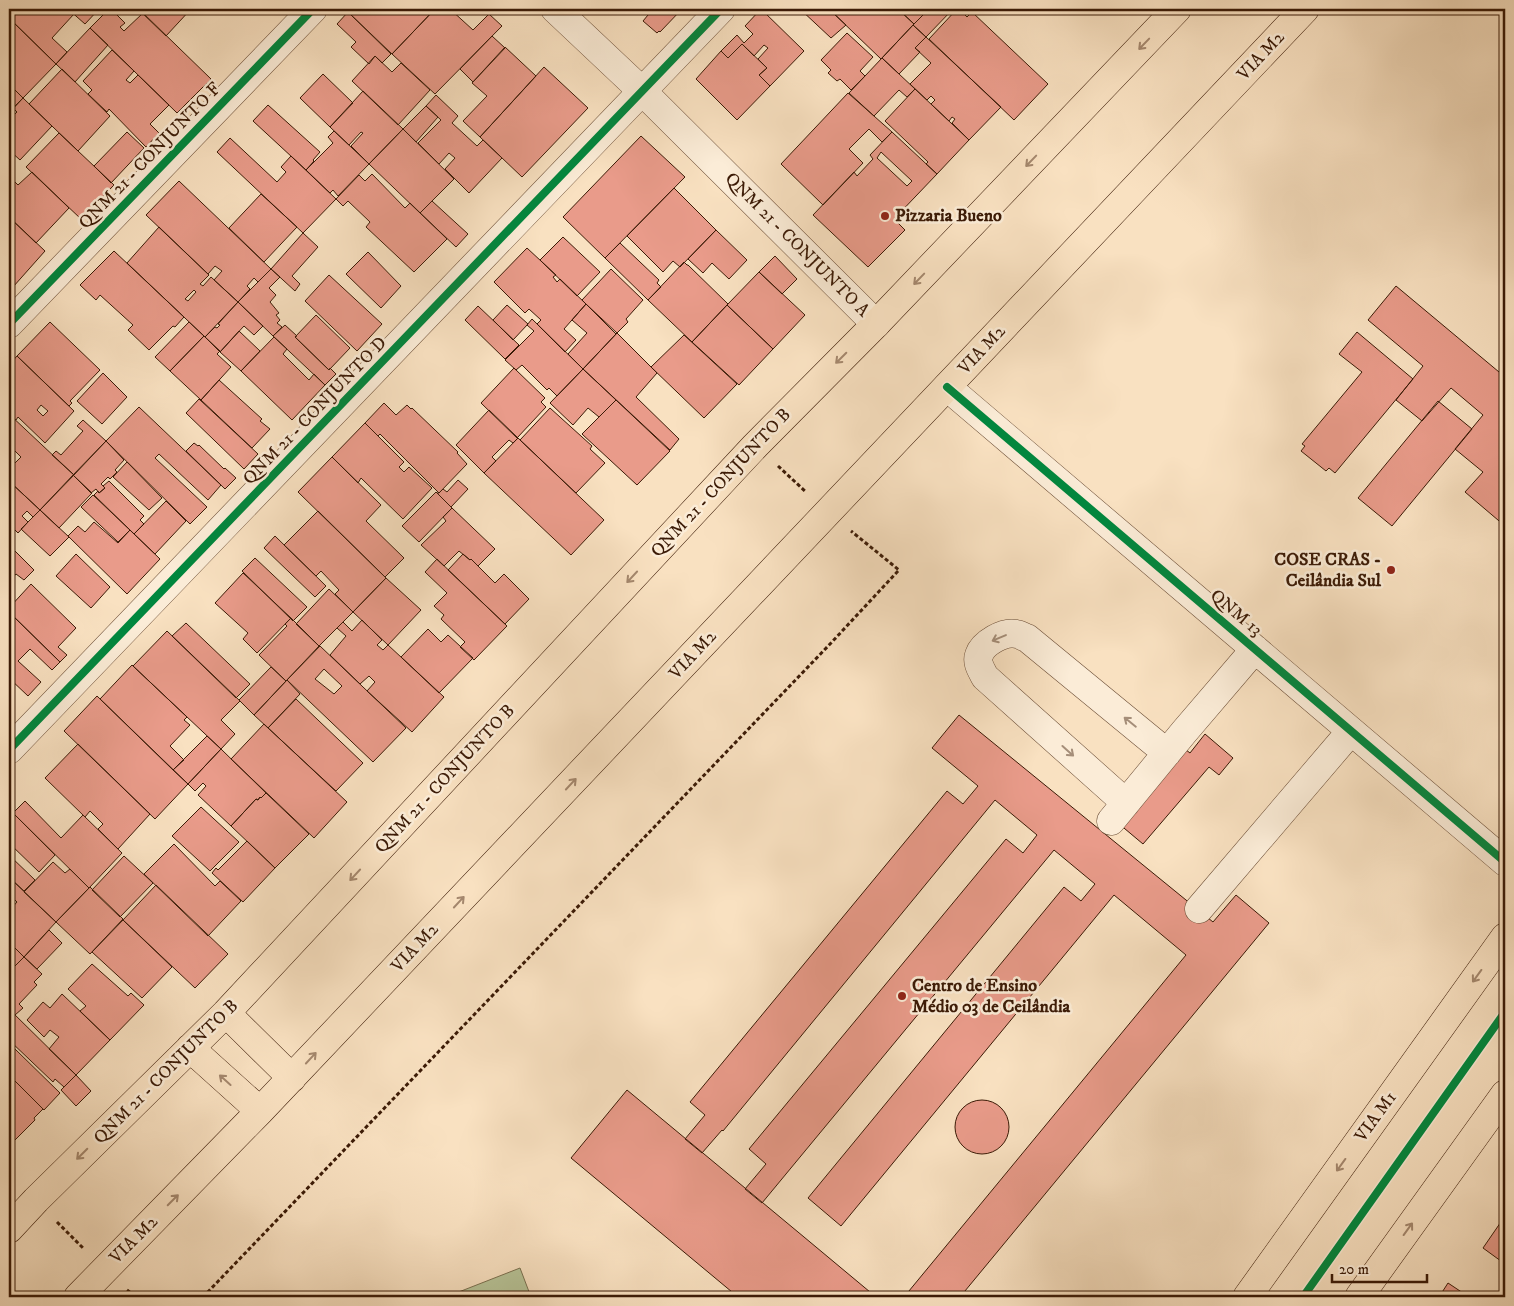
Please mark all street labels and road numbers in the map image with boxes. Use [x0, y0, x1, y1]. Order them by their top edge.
street label: VIA M2 [1232, 27, 1289, 86]
street label: QNM 21 - CONJUNTO F [74, 78, 226, 234]
street label: QNM 21 - CONJUNTO A [720, 168, 874, 322]
street label: VIA M2 [953, 321, 1010, 380]
street label: QNM 21 - CONJUNTO D [238, 332, 392, 490]
street label: QNM 21 - CONJUNTO B [646, 404, 796, 562]
street label: QNM 13 [1205, 585, 1267, 641]
street label: VIA M2 [664, 626, 721, 685]
street label: QNM 21 - CONJUNTO B [370, 700, 520, 858]
street label: VIA M2 [386, 919, 443, 978]
street label: QNM 21 - CONJUNTO B [89, 995, 243, 1149]
street label: VIA M1 [1350, 1087, 1402, 1147]
street label: VIA M2 [105, 1211, 163, 1269]

